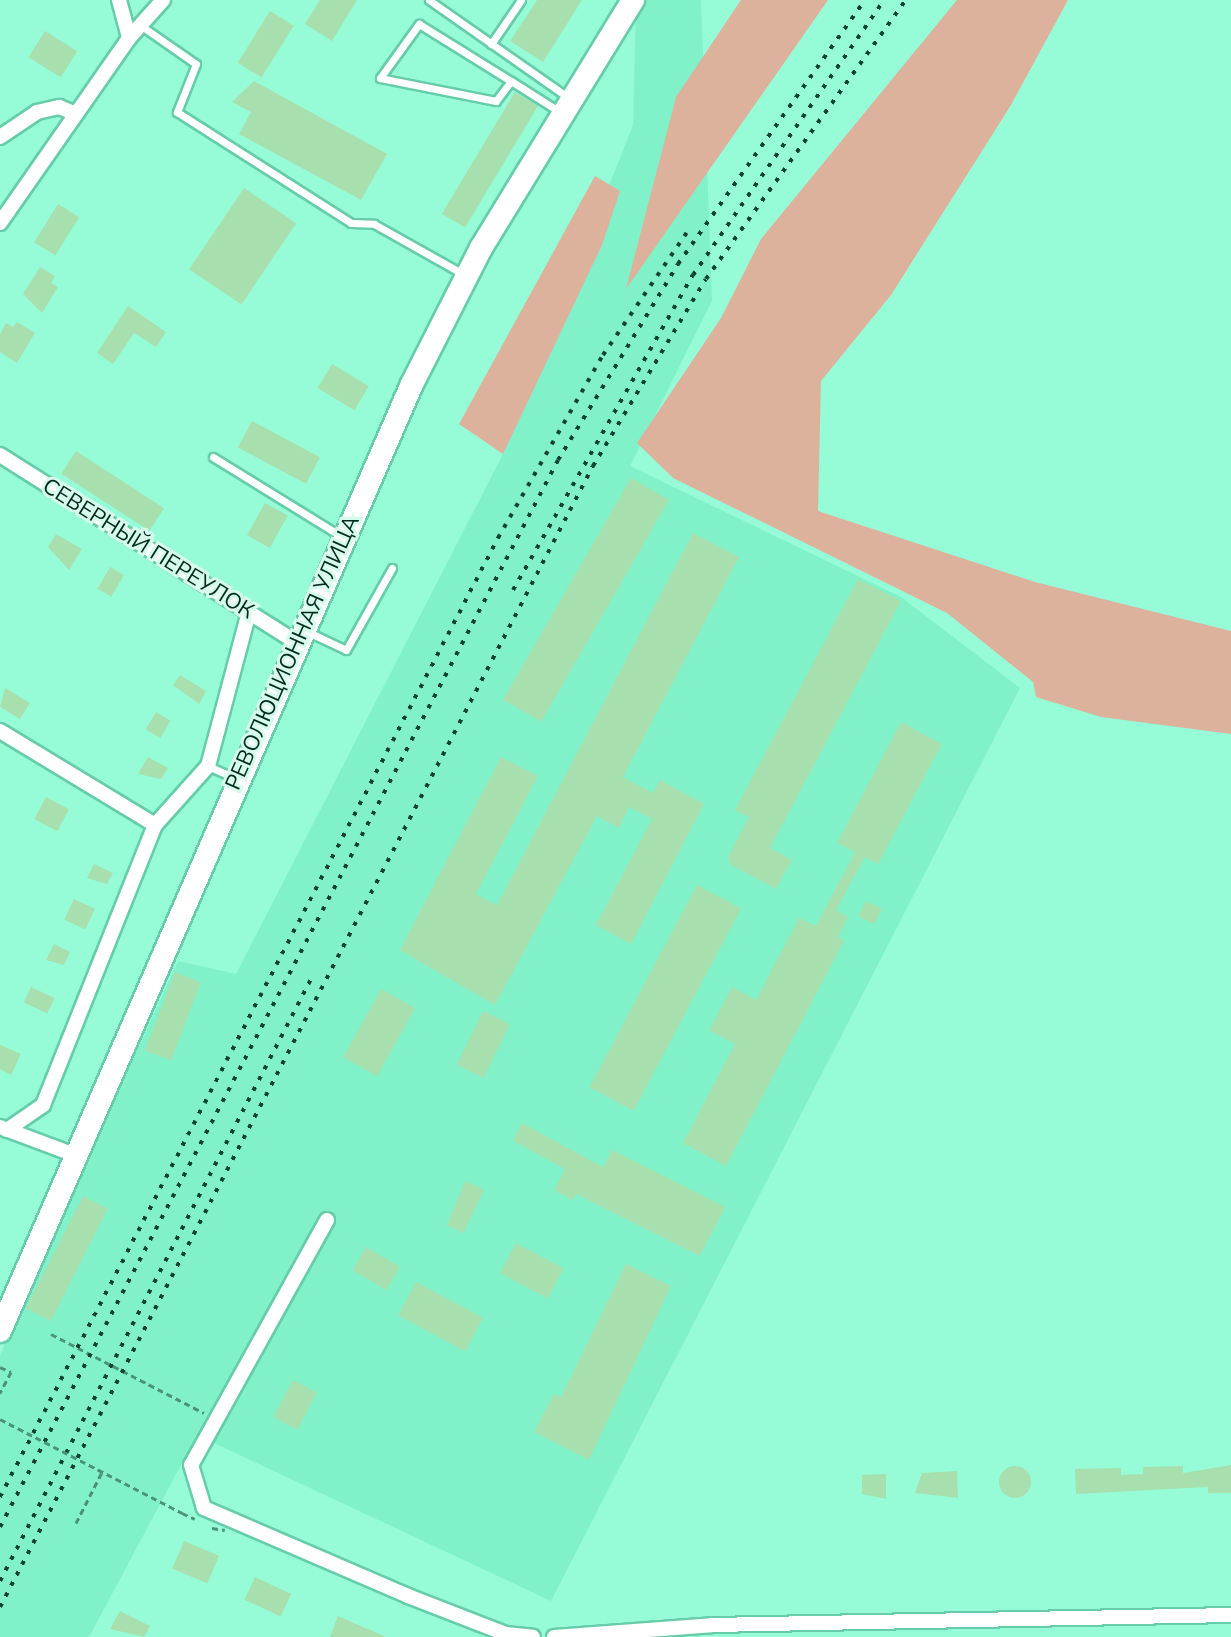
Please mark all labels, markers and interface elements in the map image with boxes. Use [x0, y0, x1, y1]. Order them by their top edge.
street label: СЕВЕРНЫЙ ПЕРЕУЛОК [37, 473, 259, 625]
street label: РЕВОЛЮЦИОННАЯ УЛИЦА [220, 512, 366, 794]

